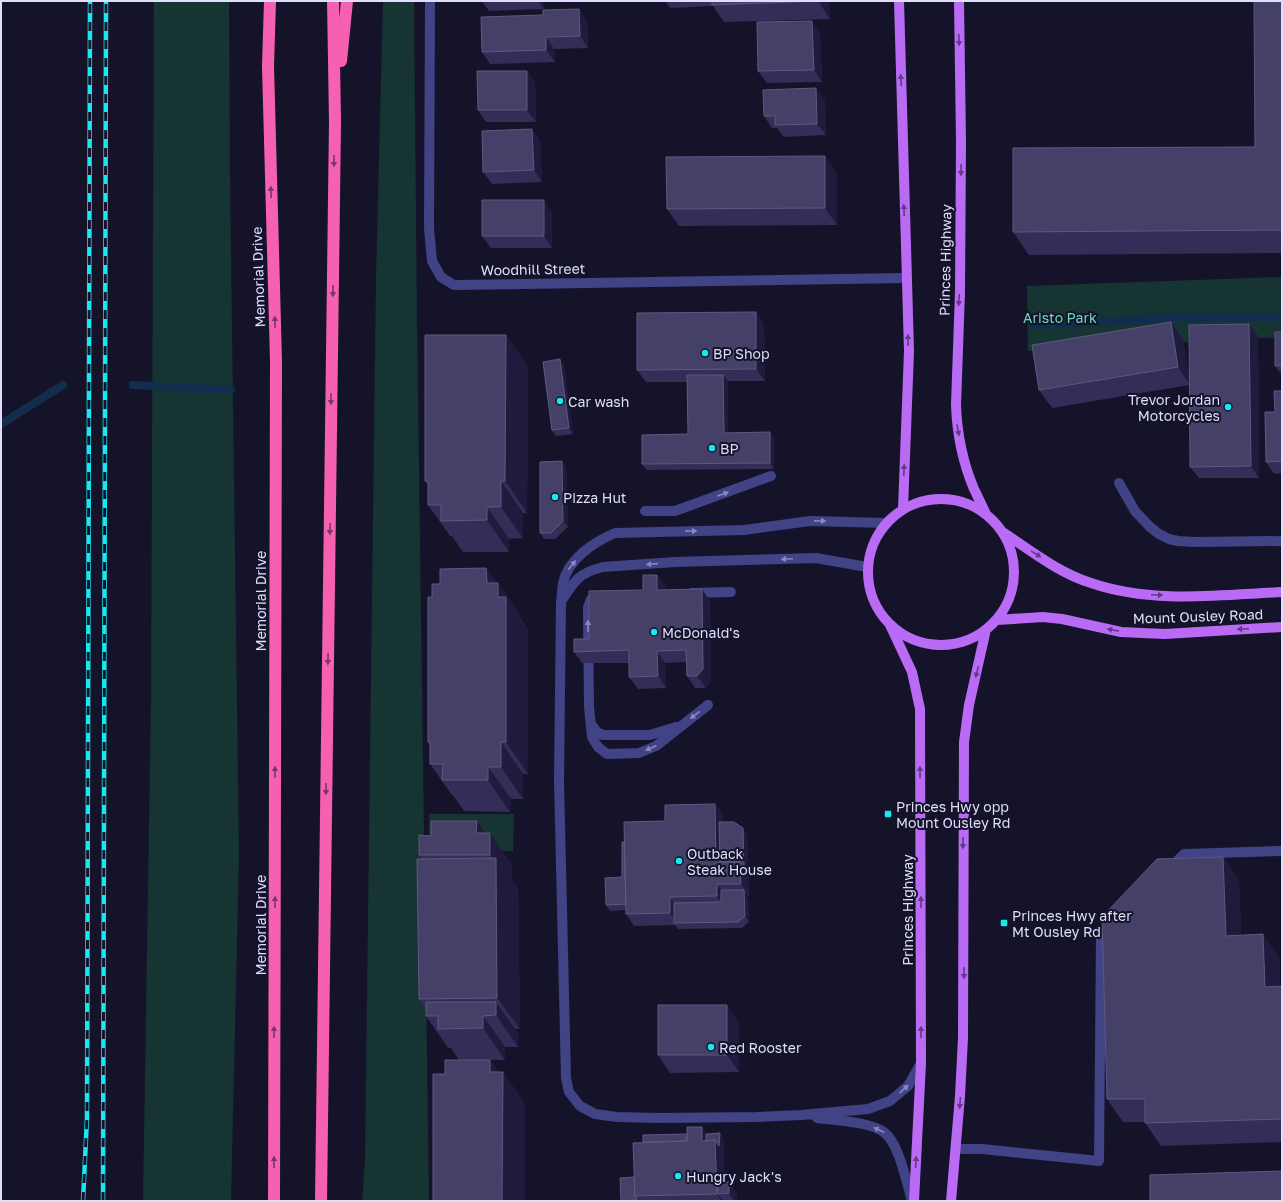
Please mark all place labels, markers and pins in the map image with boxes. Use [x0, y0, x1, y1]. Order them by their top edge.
place label: BP Shop [713, 345, 770, 362]
marker: BP Shop [700, 348, 710, 358]
place label: Trevor Jordan Motorcycles [1128, 391, 1220, 424]
place label: Car wash [568, 393, 629, 410]
marker: Car wash [555, 396, 565, 406]
marker: Trevor Jordan Motorcycles [1223, 402, 1233, 412]
place label: BP [720, 440, 739, 457]
marker: BP [707, 443, 717, 453]
place label: Pizza Hut [563, 489, 626, 506]
marker: Pizza Hut [550, 492, 560, 502]
place label: McDonald's [662, 624, 740, 641]
marker: McDonald's [649, 627, 659, 637]
place label: Princes Hwy opp Mount Ousley Rd [896, 798, 1010, 831]
marker: Princes Hwy opp Mount Ousley Rd [883, 809, 893, 819]
place label: Outback Steak House [687, 845, 772, 878]
marker: Outback Steak House [674, 856, 684, 866]
place label: Princes Hwy after Mt Ousley Rd [1012, 907, 1132, 940]
marker: Princes Hwy after Mt Ousley Rd [999, 918, 1009, 928]
place label: Red Rooster [719, 1039, 802, 1056]
marker: Red Rooster [706, 1042, 716, 1052]
place label: Hungry Jack's [686, 1168, 782, 1185]
marker: Hungry Jack's [673, 1171, 683, 1181]

